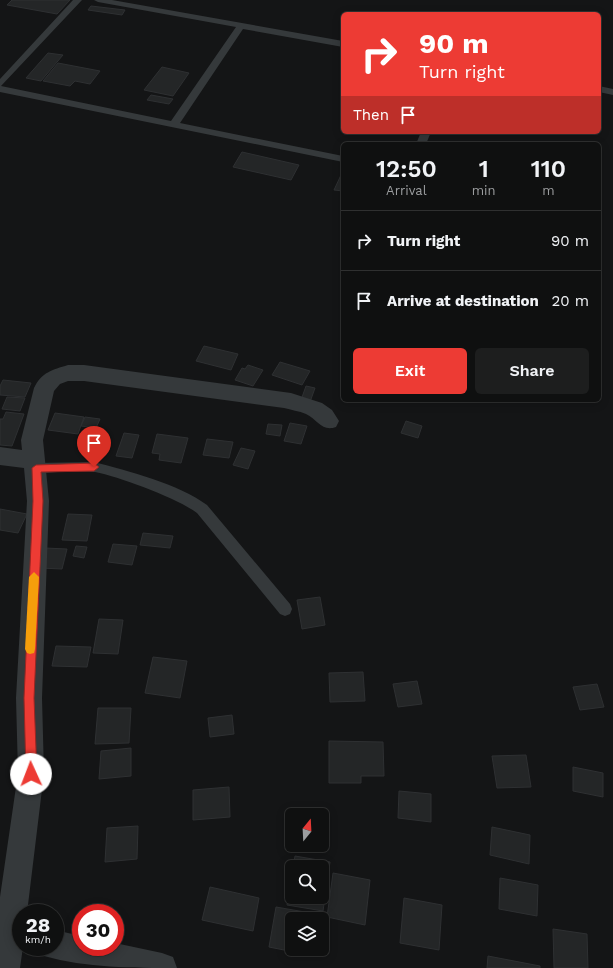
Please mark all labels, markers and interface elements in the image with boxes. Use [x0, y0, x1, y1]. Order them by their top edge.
text: 90 m [419, 27, 489, 60]
icon: right [353, 28, 405, 80]
text: Turn right [419, 61, 505, 82]
icon: arrive [397, 104, 419, 126]
text: Then [353, 106, 389, 124]
text: 12:50 [376, 155, 437, 183]
text: 1 [479, 155, 489, 183]
text: 110 [531, 155, 566, 183]
text: Arrival [386, 183, 427, 198]
text: min [472, 183, 496, 198]
text: m [542, 183, 555, 198]
icon: right [353, 230, 375, 252]
text: Turn right [387, 232, 460, 250]
text: 90 m [551, 232, 589, 250]
icon: arrive [353, 290, 375, 312]
text: Arrive at destination [387, 292, 539, 310]
text: 20 m [552, 292, 589, 310]
button: Exit [353, 348, 467, 394]
button: Share [475, 348, 589, 394]
pin [77, 426, 111, 467]
icon: arrive [83, 432, 105, 454]
position arrow [10, 753, 52, 795]
north arrow [285, 808, 329, 852]
map controls [285, 808, 329, 956]
button: search [285, 860, 329, 904]
speed limit sign: 30 [72, 904, 124, 956]
button: layers [285, 912, 329, 956]
text: 28 [26, 913, 50, 937]
text: km/h [25, 934, 51, 945]

